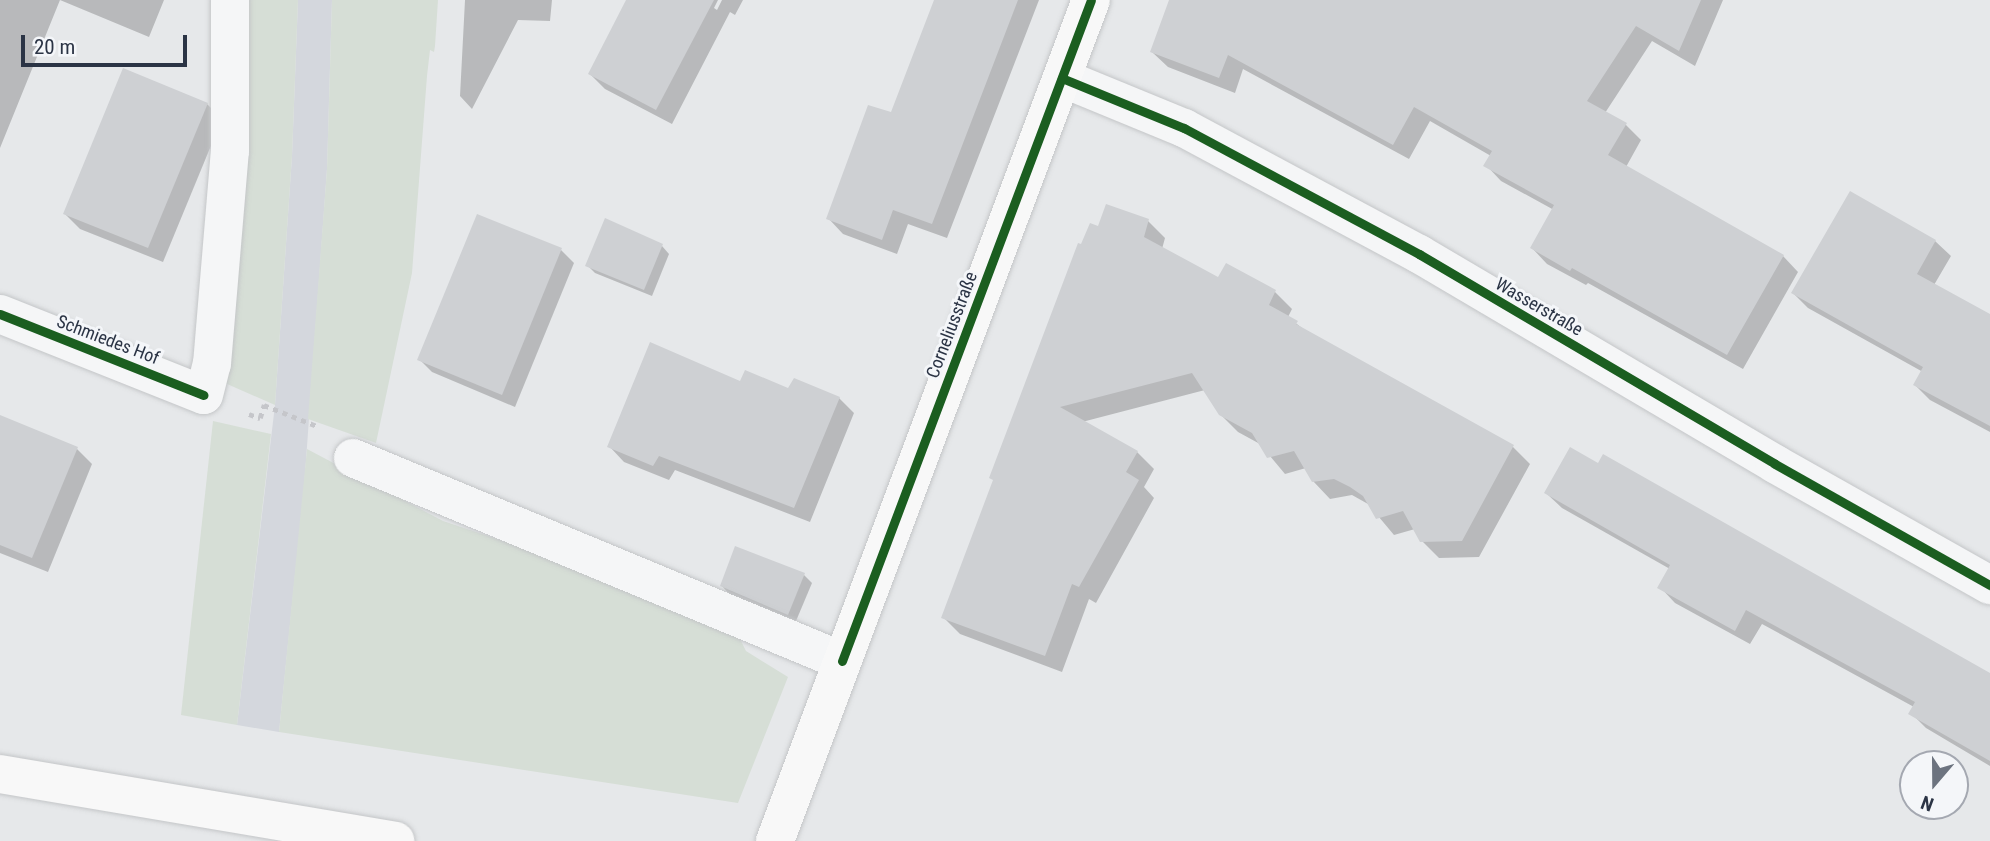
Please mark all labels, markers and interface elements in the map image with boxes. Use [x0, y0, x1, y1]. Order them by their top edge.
scale bar [24, 21, 191, 65]
text: 20 m [34, 35, 75, 59]
street label: Corneliusstraße [922, 269, 982, 381]
street label: Wasserstraße [1491, 273, 1587, 341]
street label: Schmiedes Hof [54, 311, 162, 369]
north arrow [1899, 750, 1969, 820]
text: N [1918, 791, 1937, 816]

